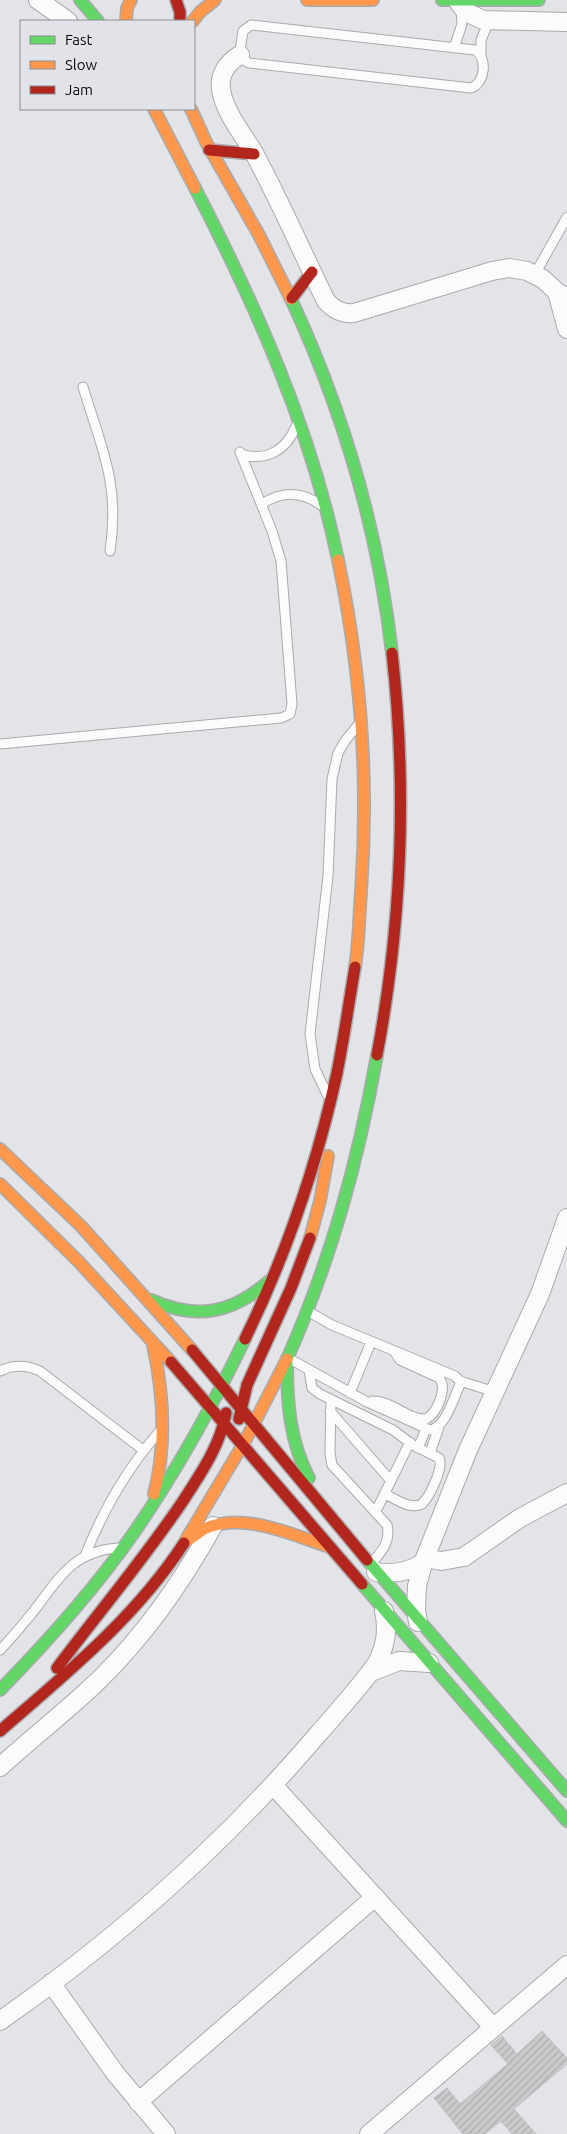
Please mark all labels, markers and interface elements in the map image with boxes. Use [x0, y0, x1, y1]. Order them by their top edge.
legend [20, 20, 195, 110]
text: Fast [65, 31, 93, 48]
text: Slow [65, 56, 98, 73]
text: Jam [65, 81, 93, 98]

